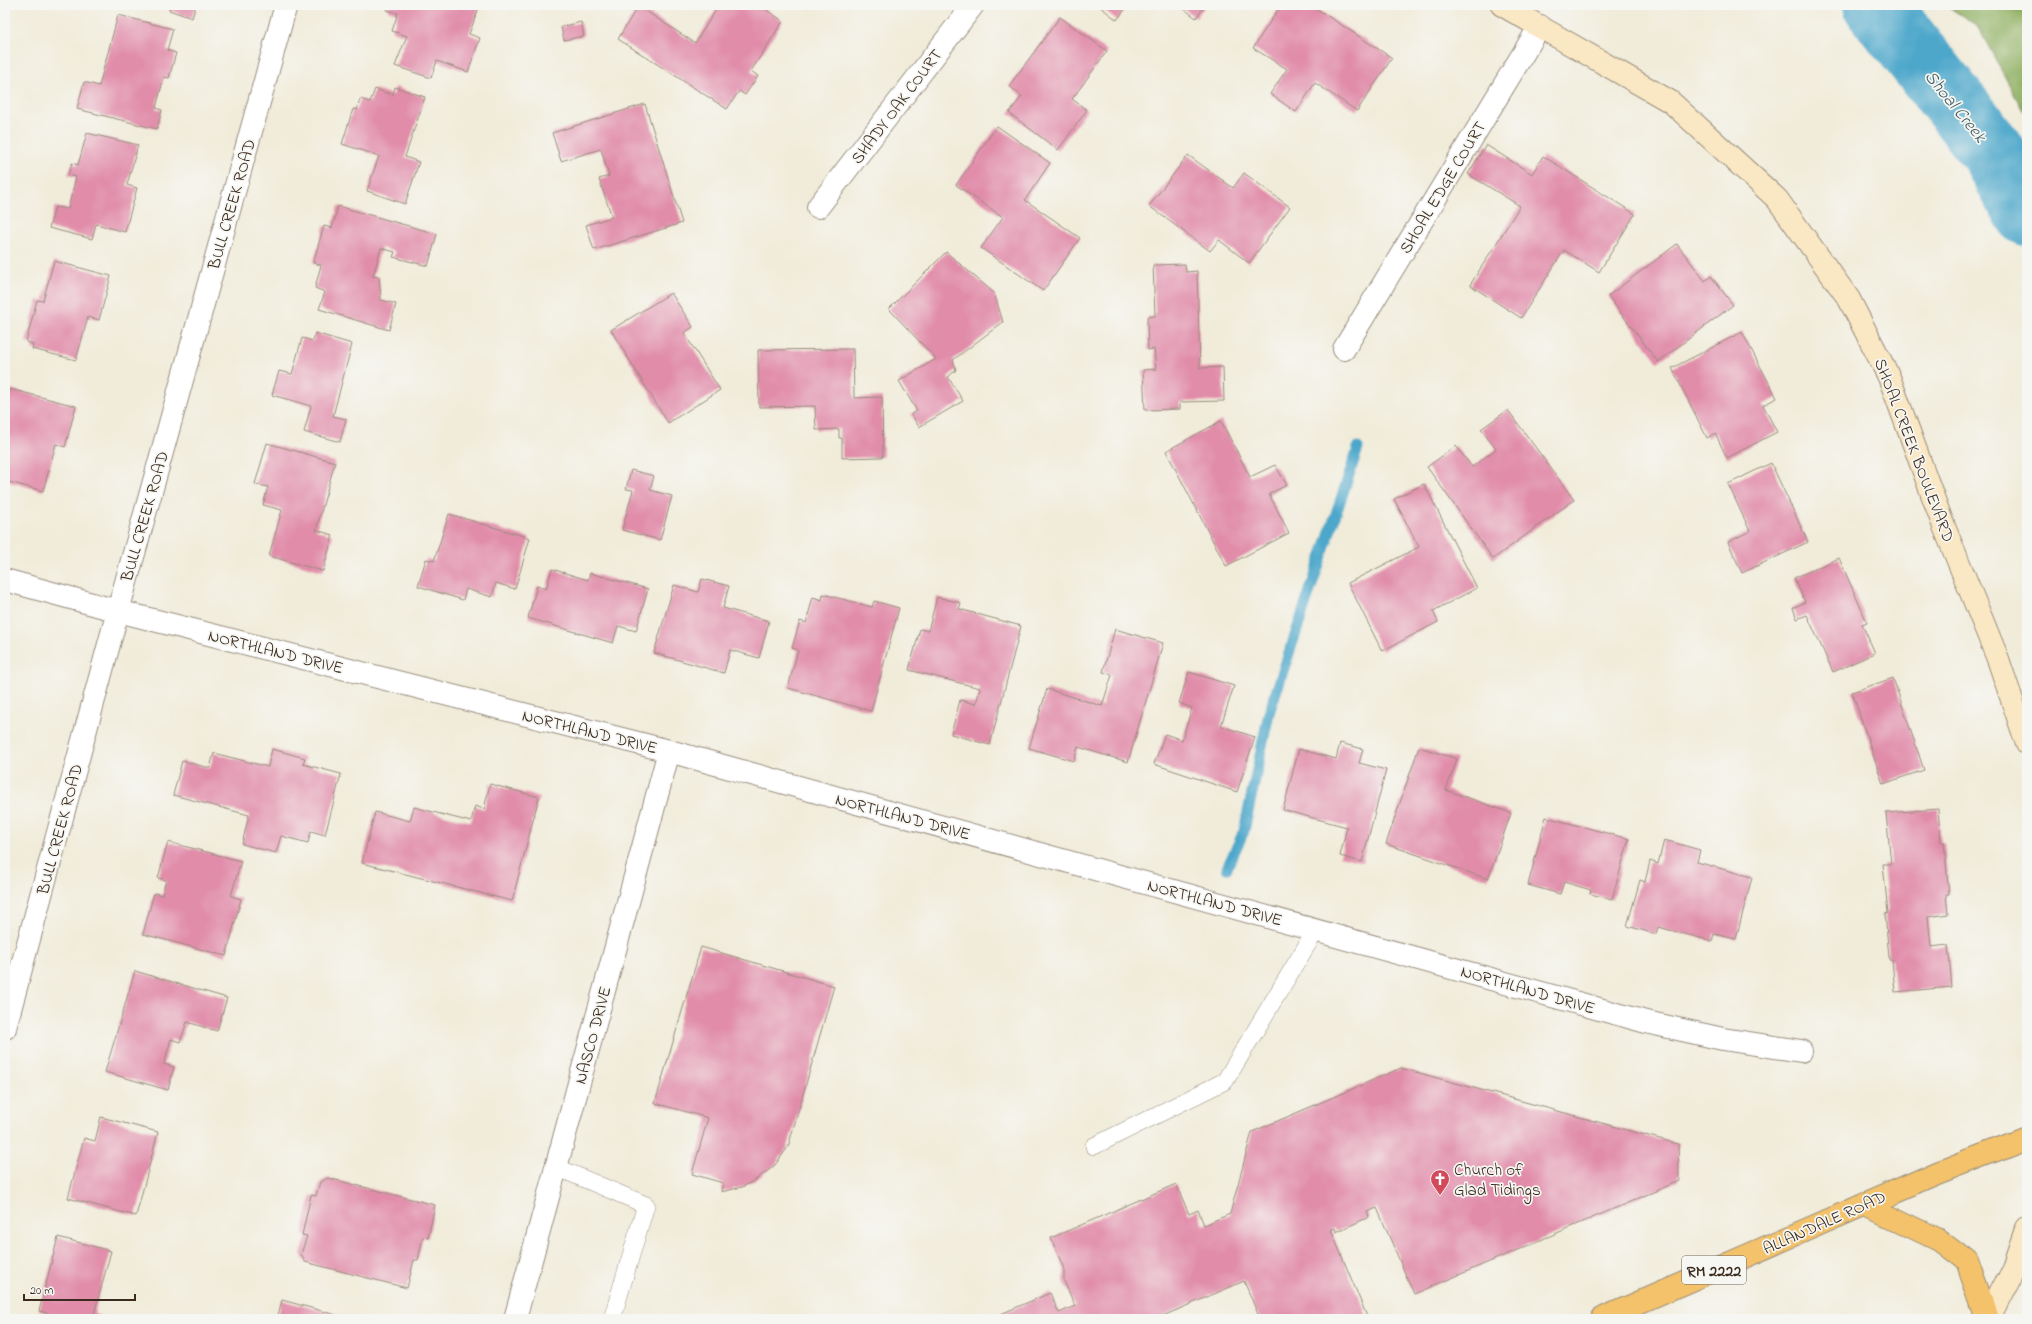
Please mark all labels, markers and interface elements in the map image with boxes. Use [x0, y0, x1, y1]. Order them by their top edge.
street label: SHADY OAK COURT [846, 44, 949, 170]
water label: Shoal Creek [1917, 66, 1992, 150]
street label: SHOAL EDGE COURT [1394, 116, 1493, 259]
street label: BULL CREEK ROAD [202, 136, 263, 273]
street label: SHOAL CREEK BOULEVARD [1867, 355, 1960, 546]
street label: BULL CREEK ROAD [115, 448, 176, 585]
street label: NORTHLAND DRIVE [205, 624, 346, 681]
street label: NORTHLAND DRIVE [519, 704, 660, 761]
street label: BULL CREEK ROAD [31, 761, 90, 899]
street label: NORTHLAND DRIVE [832, 787, 973, 847]
street label: NORTHLAND DRIVE [1144, 873, 1285, 933]
street label: NORTHLAND DRIVE [1457, 959, 1598, 1022]
street label: NASCO DRIVE [568, 984, 618, 1087]
place label: Church of Glad Tidings [1454, 1158, 1541, 1205]
church icon: Church of Glad Tidings [1429, 1168, 1451, 1196]
street label: ALLANDALE ROAD [1759, 1185, 1890, 1262]
road number: RM 2222 [1682, 1256, 1746, 1284]
scale bar [24, 1276, 135, 1302]
text: 20 m [30, 1282, 53, 1300]

